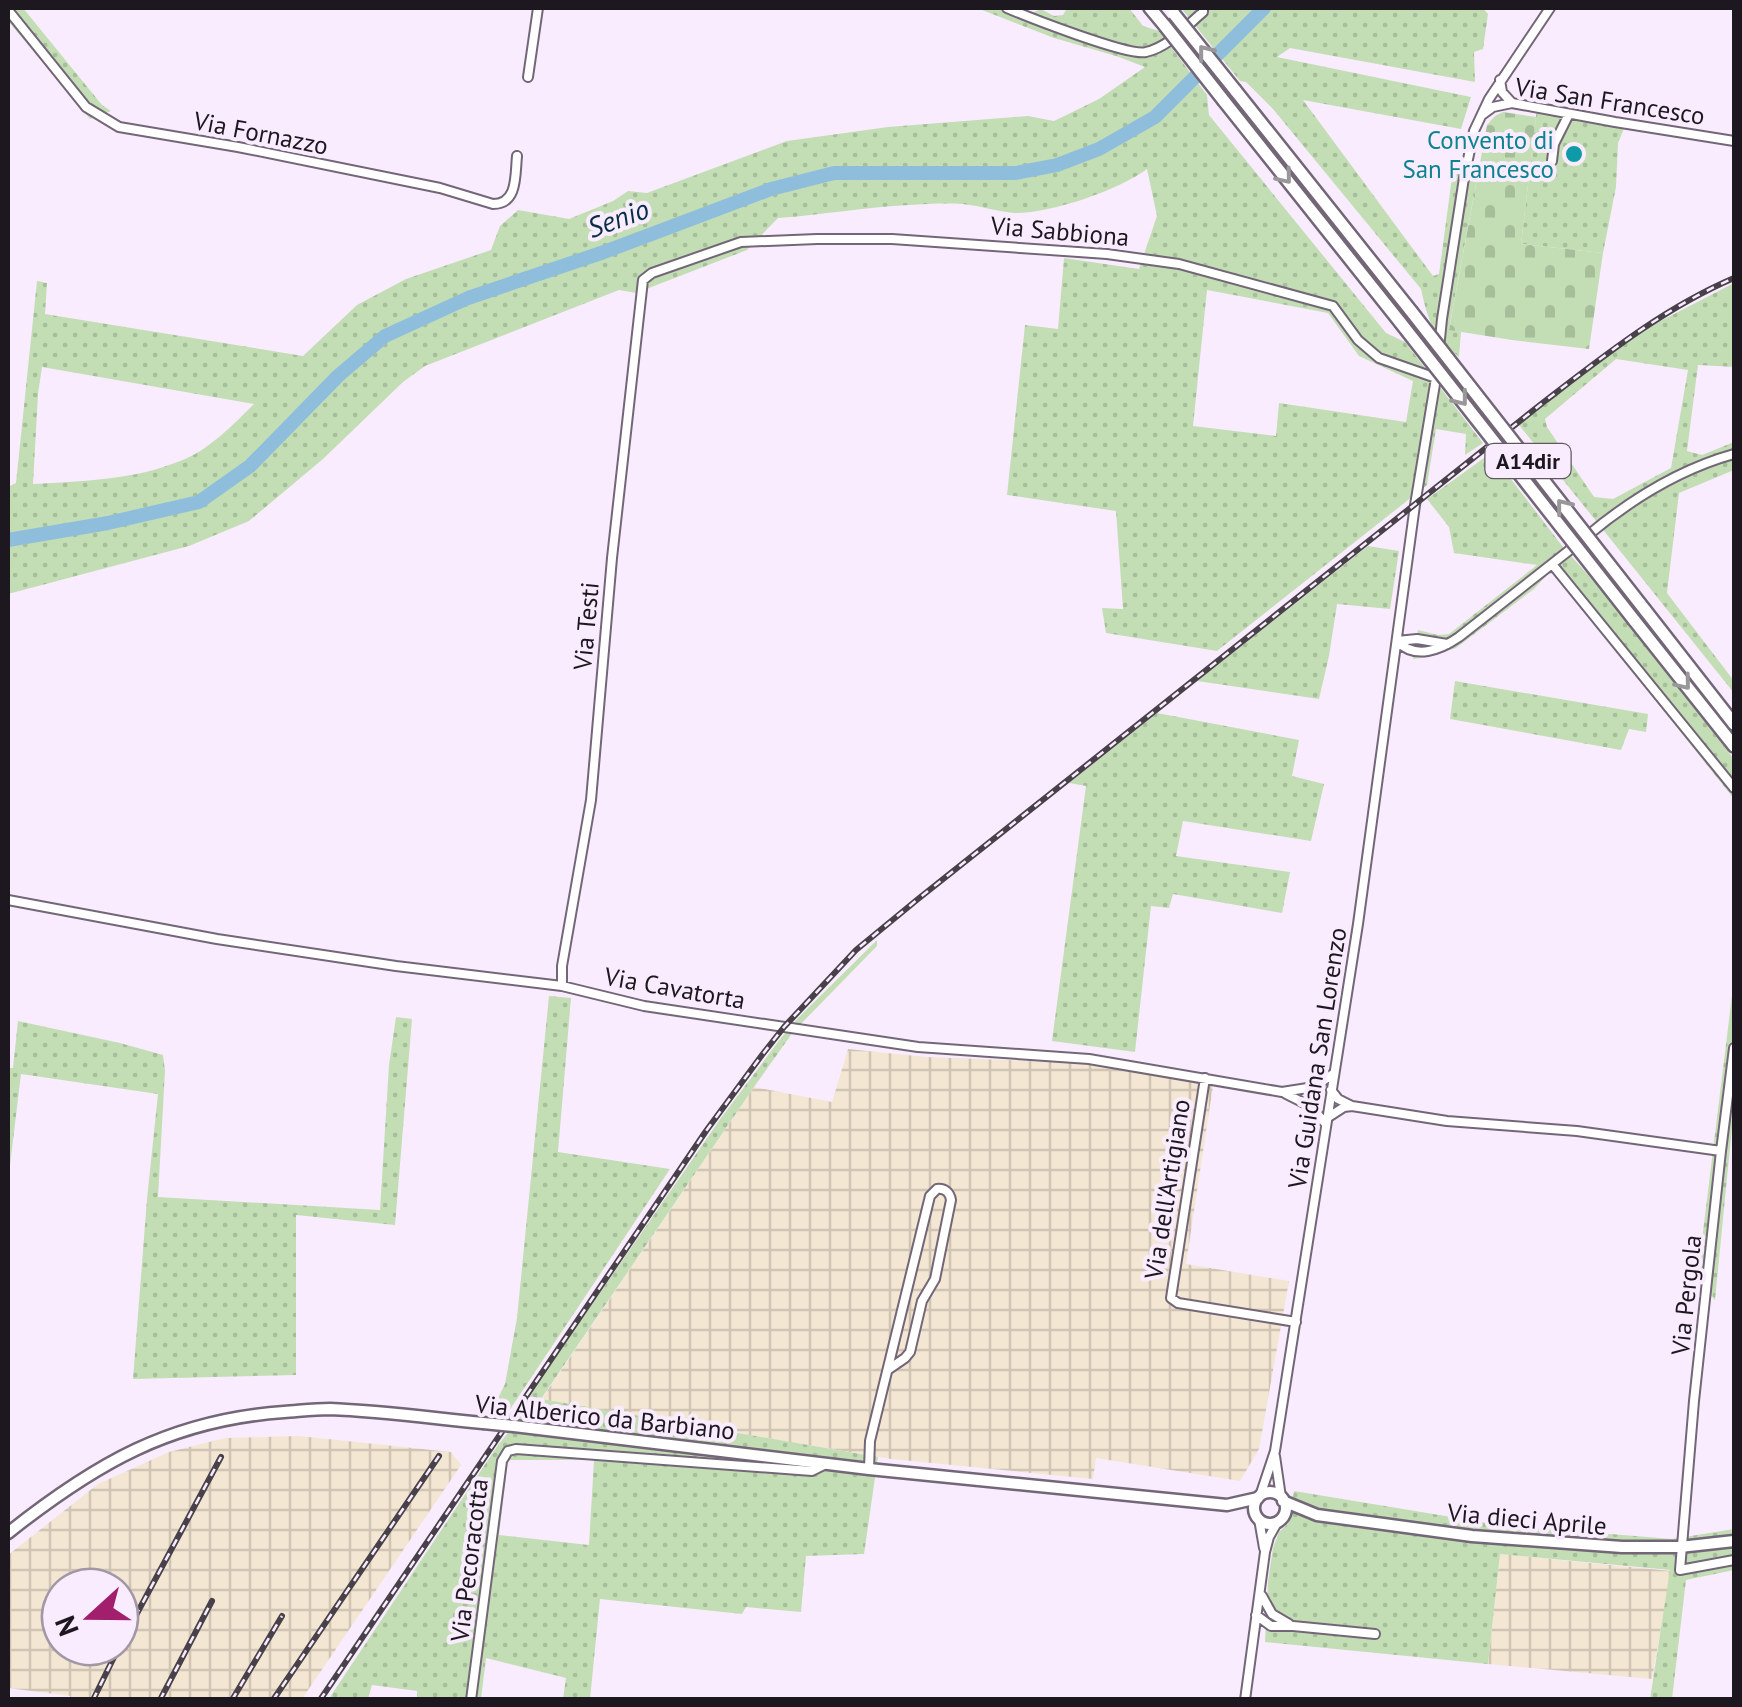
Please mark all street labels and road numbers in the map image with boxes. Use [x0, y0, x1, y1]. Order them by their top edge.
street label: Via San Francesco [1512, 70, 1707, 132]
street label: Via Fornazzo [190, 104, 331, 162]
street label: Via Sabbiona [988, 209, 1131, 253]
road number: A14dir [1486, 444, 1570, 478]
street label: Via Testi [566, 581, 606, 672]
street label: Via Guidana San Lorenzo [1280, 925, 1353, 1192]
street label: Via Cavatorta [601, 960, 748, 1016]
street label: Via dell'Artigiano [1137, 1097, 1197, 1282]
street label: Via Pergola [1664, 1233, 1708, 1358]
street label: Via Alberico da Barbiano [473, 1387, 736, 1447]
street label: Via Pecoracotta [443, 1477, 495, 1644]
street label: Via dieci Aprile [1445, 1496, 1608, 1542]

